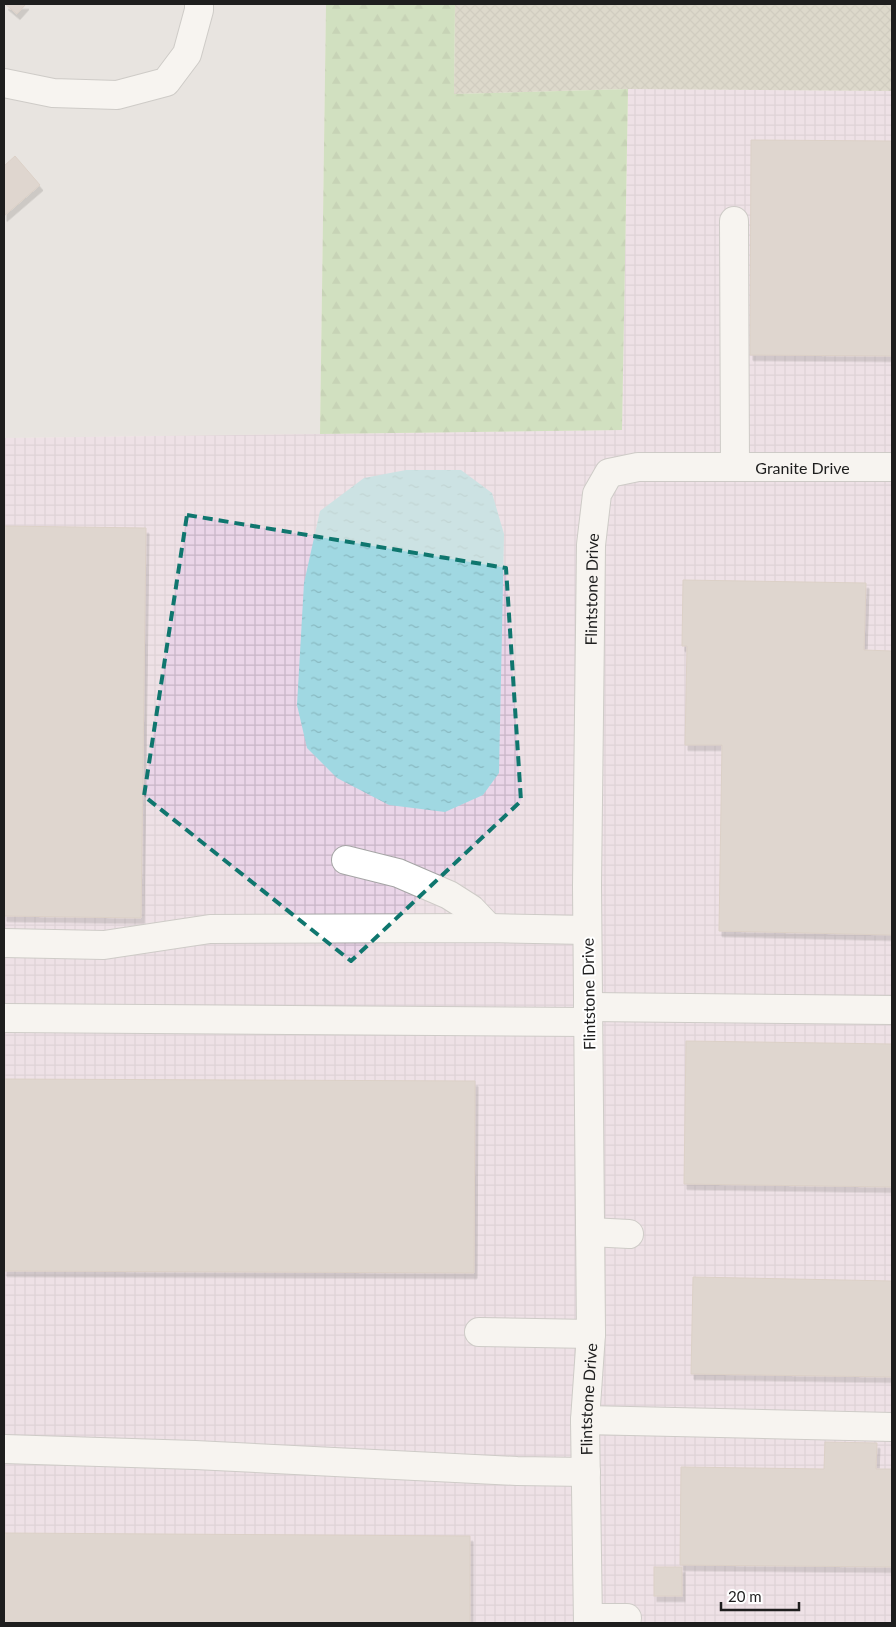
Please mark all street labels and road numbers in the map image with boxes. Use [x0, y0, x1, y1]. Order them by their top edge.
street label: Granite Drive [755, 458, 850, 477]
street label: Flintstone Drive [580, 532, 602, 646]
street label: Flintstone Drive [578, 938, 598, 1050]
street label: Flintstone Drive [575, 1342, 600, 1455]

